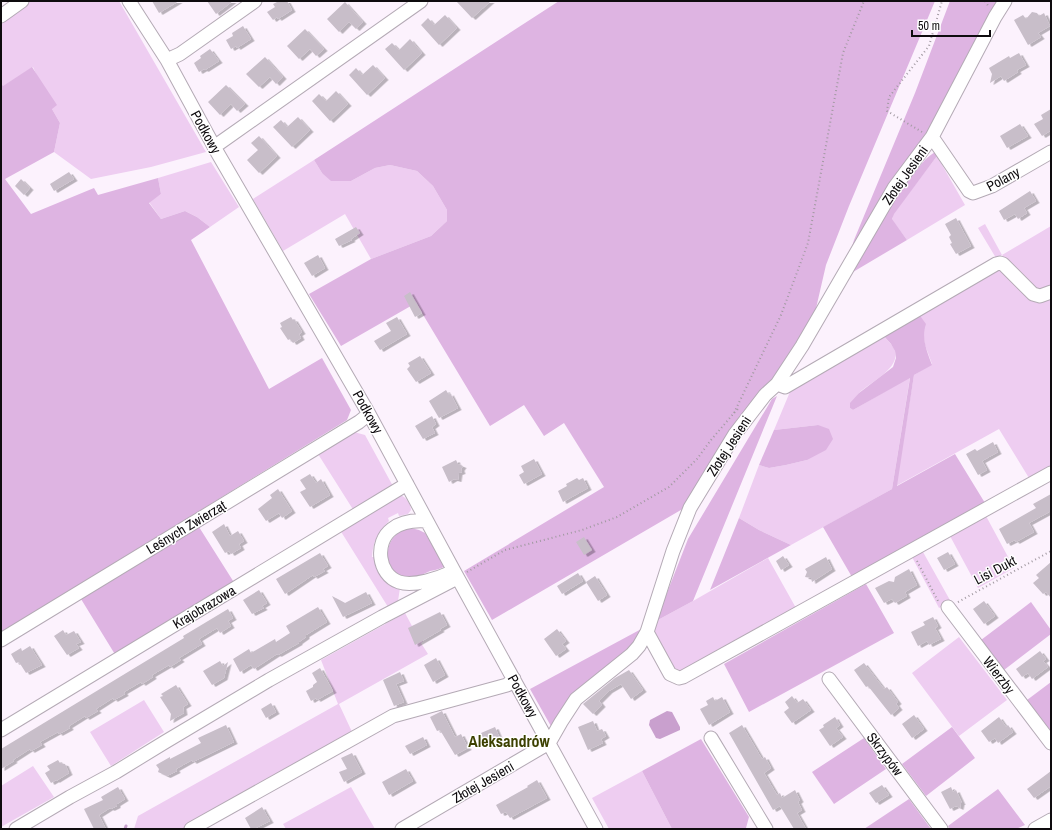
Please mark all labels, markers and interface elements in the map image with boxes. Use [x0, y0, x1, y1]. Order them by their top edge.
scale bar [912, 12, 990, 38]
text: 50 m [918, 18, 940, 34]
street label: Podkowy [187, 107, 225, 157]
street label: Złotej Jesieni [878, 142, 932, 208]
street label: Polany [983, 163, 1023, 195]
street label: Podkowy [349, 387, 387, 437]
street label: Złotej Jesieni [703, 412, 755, 480]
street label: Leśnych Zwierząt [143, 496, 229, 558]
street label: Lisi Dukt [971, 551, 1019, 589]
street label: Krajobrazowa [169, 581, 239, 633]
street label: Wierzby [979, 653, 1019, 697]
street label: Podkowy [504, 671, 542, 721]
street label: Skrzypów [863, 729, 908, 780]
district label: Aleksandrów [468, 730, 551, 752]
street label: Złotej Jesieni [449, 757, 517, 807]

